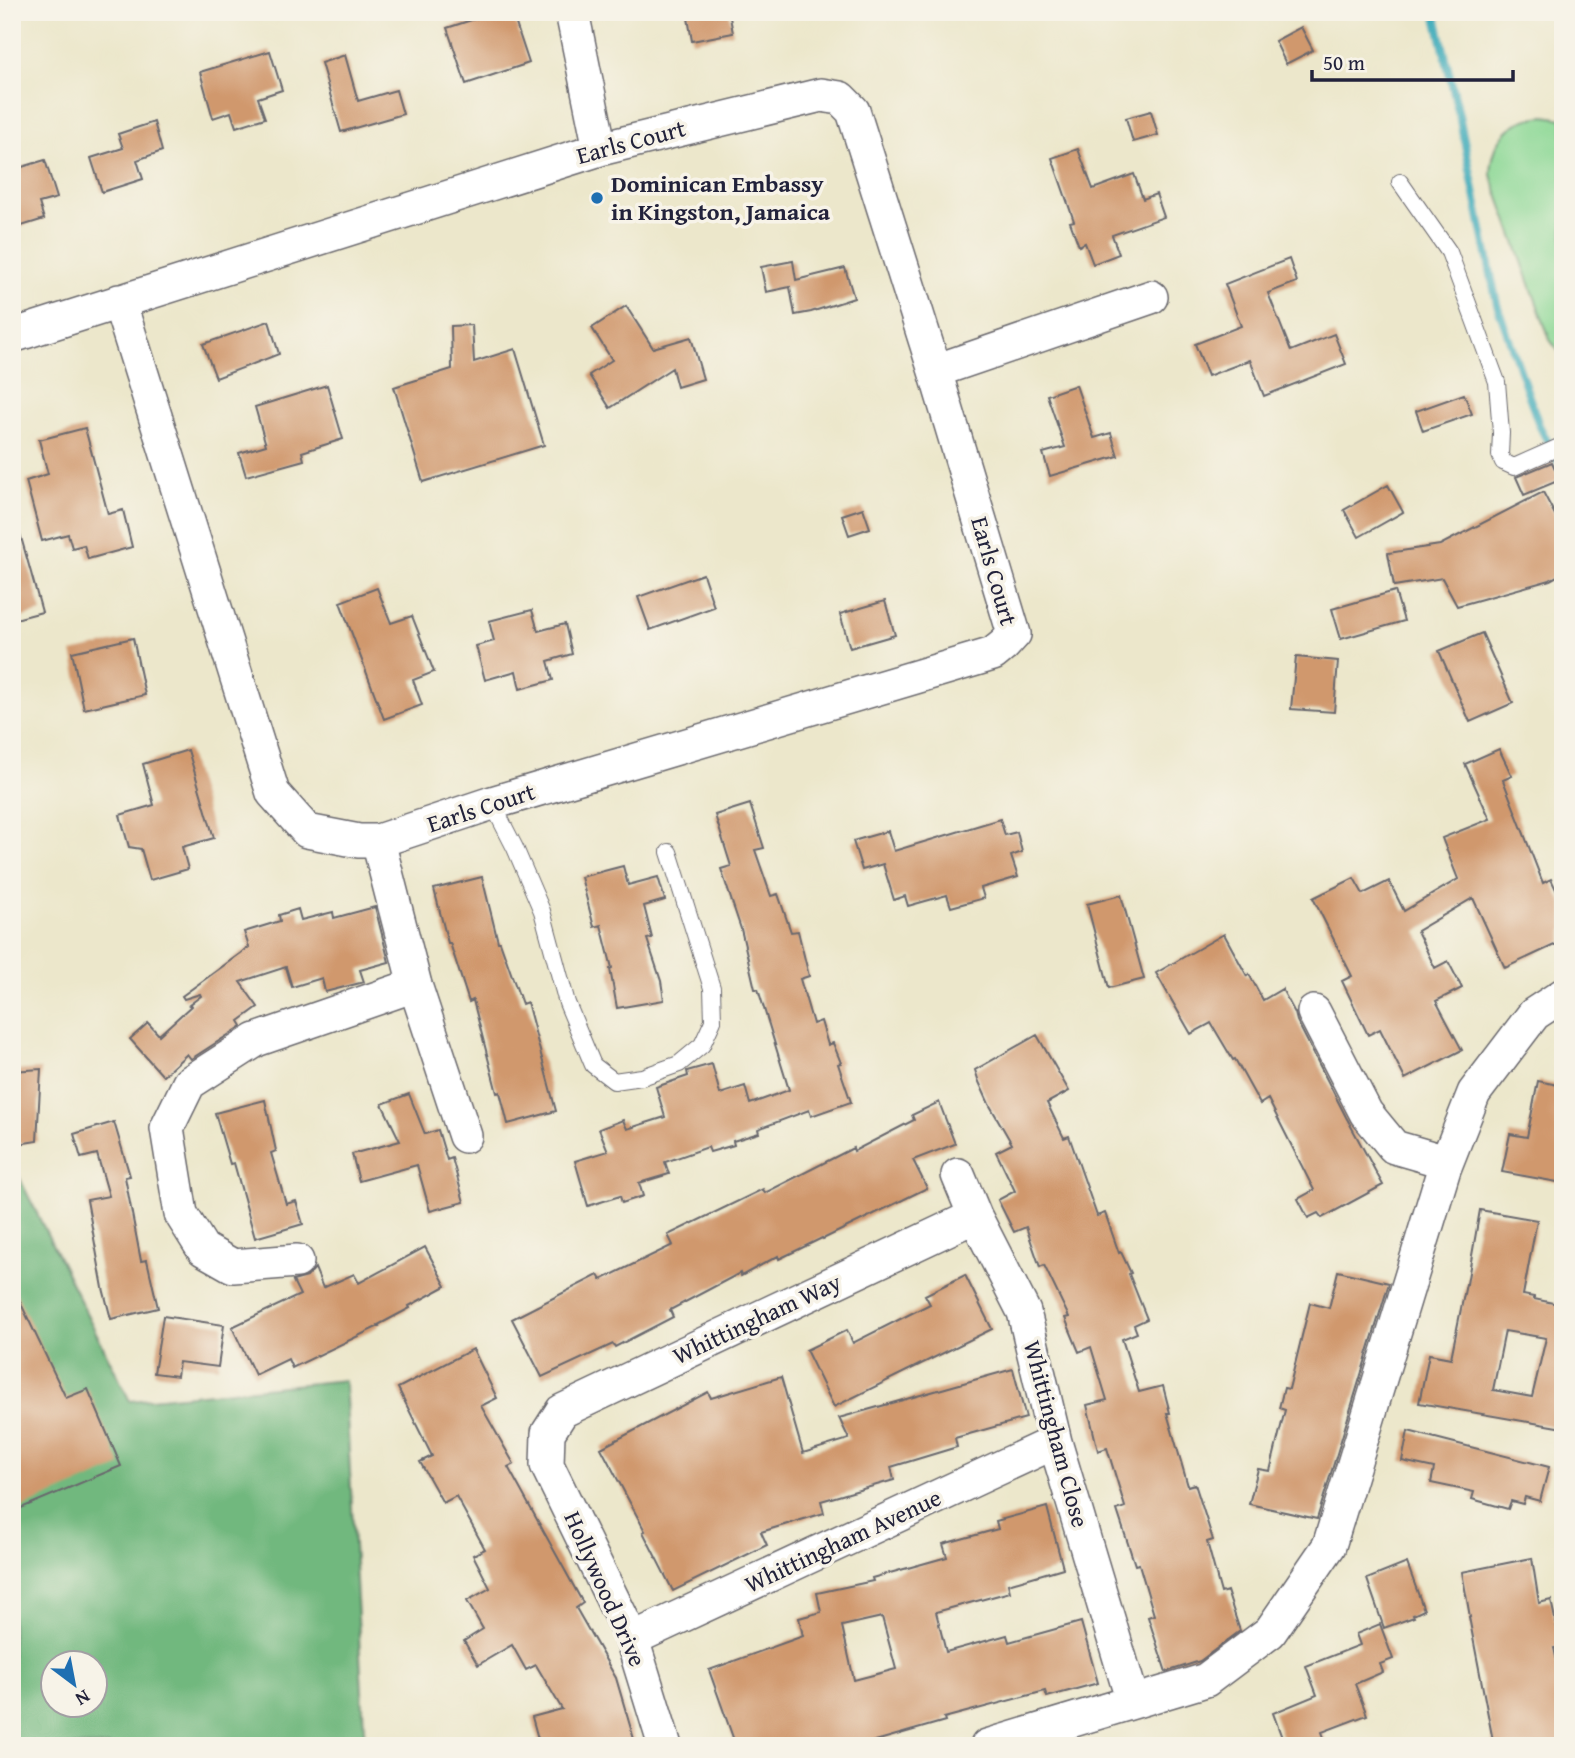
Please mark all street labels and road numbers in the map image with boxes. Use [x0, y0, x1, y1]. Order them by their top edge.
street label: Earls Court [572, 110, 690, 173]
street label: Earls Court [962, 512, 1027, 630]
street label: Earls Court [422, 773, 540, 841]
street label: Whittingham Way [667, 1264, 847, 1373]
street label: Whittingham Close [1015, 1336, 1098, 1531]
street label: Whittingham Avenue [739, 1480, 947, 1601]
street label: Hollywood Drive [556, 1506, 655, 1672]

